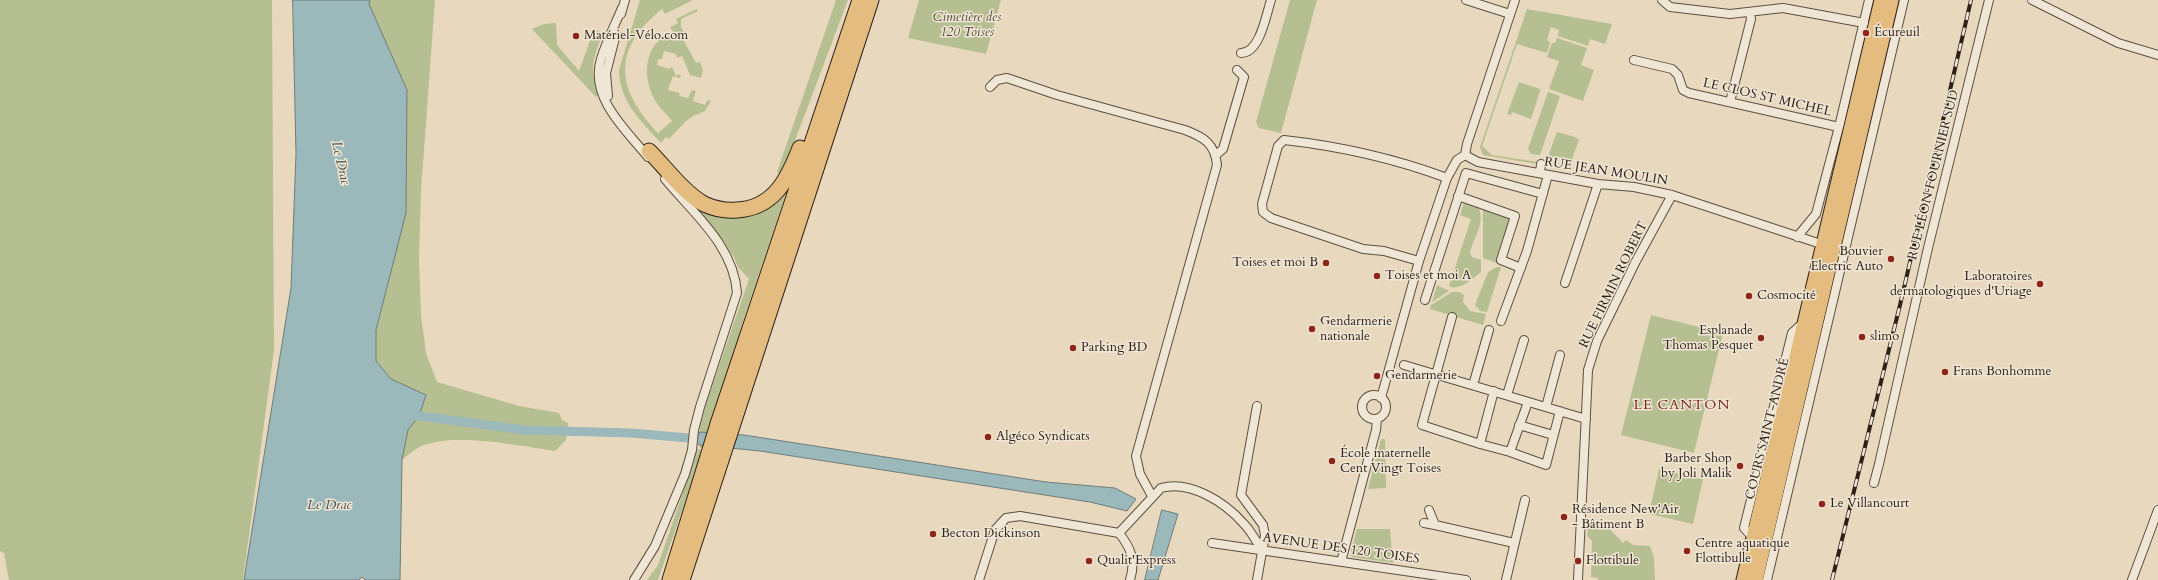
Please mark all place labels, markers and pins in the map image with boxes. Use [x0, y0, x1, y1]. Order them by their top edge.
place label: Écureuil [1874, 25, 1920, 41]
place label: Matériel-Vélo.com [584, 28, 688, 44]
marker: Écureuil [1861, 28, 1871, 38]
marker: Matériel-Vélo.com [571, 31, 581, 41]
place label: Bouvier Electric Auto [1810, 244, 1883, 275]
marker: Bouvier Electric Auto [1886, 254, 1896, 264]
place label: Toises et moi B [1232, 255, 1318, 271]
marker: Toises et moi B [1321, 258, 1331, 268]
place label: Toises et moi A [1385, 268, 1471, 284]
place label: Laboratoires dermatologiques d'Uriage [1890, 269, 2032, 300]
marker: Toises et moi A [1372, 271, 1382, 281]
marker: Laboratoires dermatologiques d'Uriage [2035, 279, 2045, 289]
place label: Cosmocité [1757, 288, 1816, 304]
marker: Cosmocité [1744, 291, 1754, 301]
place label: Gendarmerie nationale [1320, 314, 1392, 345]
place label: Esplanade Thomas Pesquet [1663, 323, 1753, 354]
marker: Gendarmerie nationale [1307, 324, 1317, 334]
place label: slimo [1870, 329, 1899, 345]
marker: slimo [1857, 332, 1867, 342]
marker: Esplanade Thomas Pesquet [1756, 333, 1766, 343]
place label: Parking BD [1081, 340, 1147, 356]
marker: Parking BD [1068, 343, 1078, 353]
place label: Frans Bonhomme [1953, 364, 2051, 380]
marker: Frans Bonhomme [1940, 367, 1950, 377]
place label: Gendarmerie [1385, 368, 1457, 384]
marker: Gendarmerie [1372, 371, 1382, 381]
place label: Algéco Syndicats [996, 429, 1090, 445]
marker: Algéco Syndicats [983, 432, 993, 442]
place label: École maternelle Cent Vingt Toises [1340, 446, 1441, 477]
place label: Barber Shop by Joli Malik [1661, 451, 1732, 482]
marker: École maternelle Cent Vingt Toises [1327, 456, 1337, 466]
marker: Barber Shop by Joli Malik [1735, 461, 1745, 471]
place label: Le Villancourt [1830, 496, 1909, 512]
marker: Le Villancourt [1817, 499, 1827, 509]
place label: Résidence New'Air - Bâtiment B [1572, 502, 1678, 533]
marker: Résidence New'Air - Bâtiment B [1559, 512, 1569, 522]
place label: Becton Dickinson [941, 526, 1041, 542]
marker: Becton Dickinson [928, 529, 938, 539]
place label: Centre aquatique Flottibulle [1695, 536, 1790, 567]
marker: Centre aquatique Flottibulle [1682, 546, 1692, 556]
place label: Qualit'Express [1097, 553, 1176, 569]
place label: Flottibule [1586, 553, 1639, 569]
marker: Qualit'Express [1084, 556, 1094, 566]
marker: Flottibule [1573, 556, 1583, 566]

